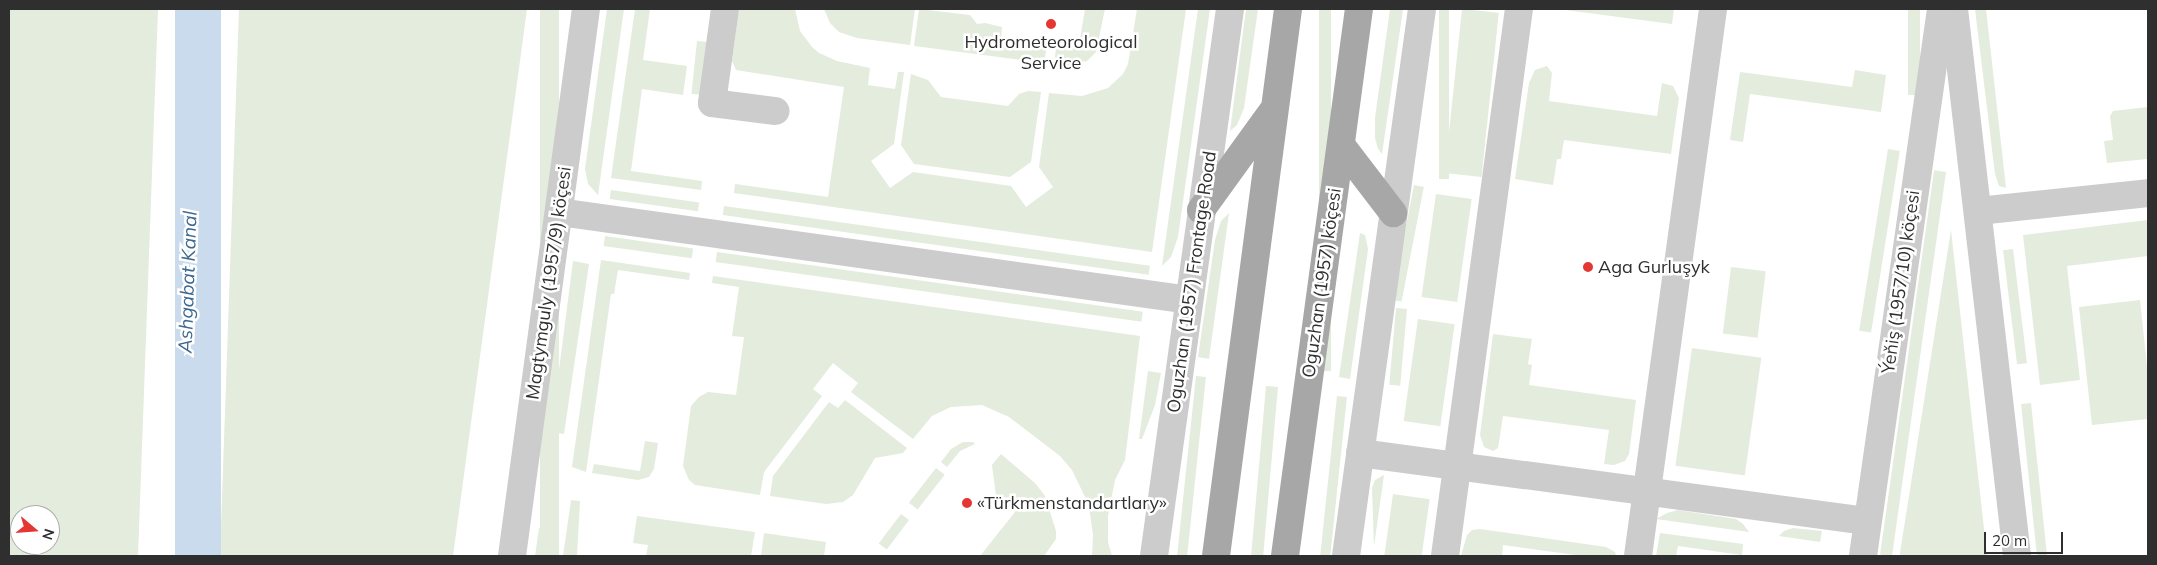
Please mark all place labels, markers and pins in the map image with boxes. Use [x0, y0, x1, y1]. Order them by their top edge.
marker: Hydrometeorological Service [1045, 18, 1057, 30]
place label: Hydrometeorological Service [965, 32, 1137, 74]
place label: Aga Gurluşyk [1598, 256, 1710, 278]
marker: Aga Gurluşyk [1582, 261, 1594, 273]
place label: «Türkmenstandartlary» [977, 492, 1167, 514]
marker: «Türkmenstandartlary» [961, 497, 973, 509]

